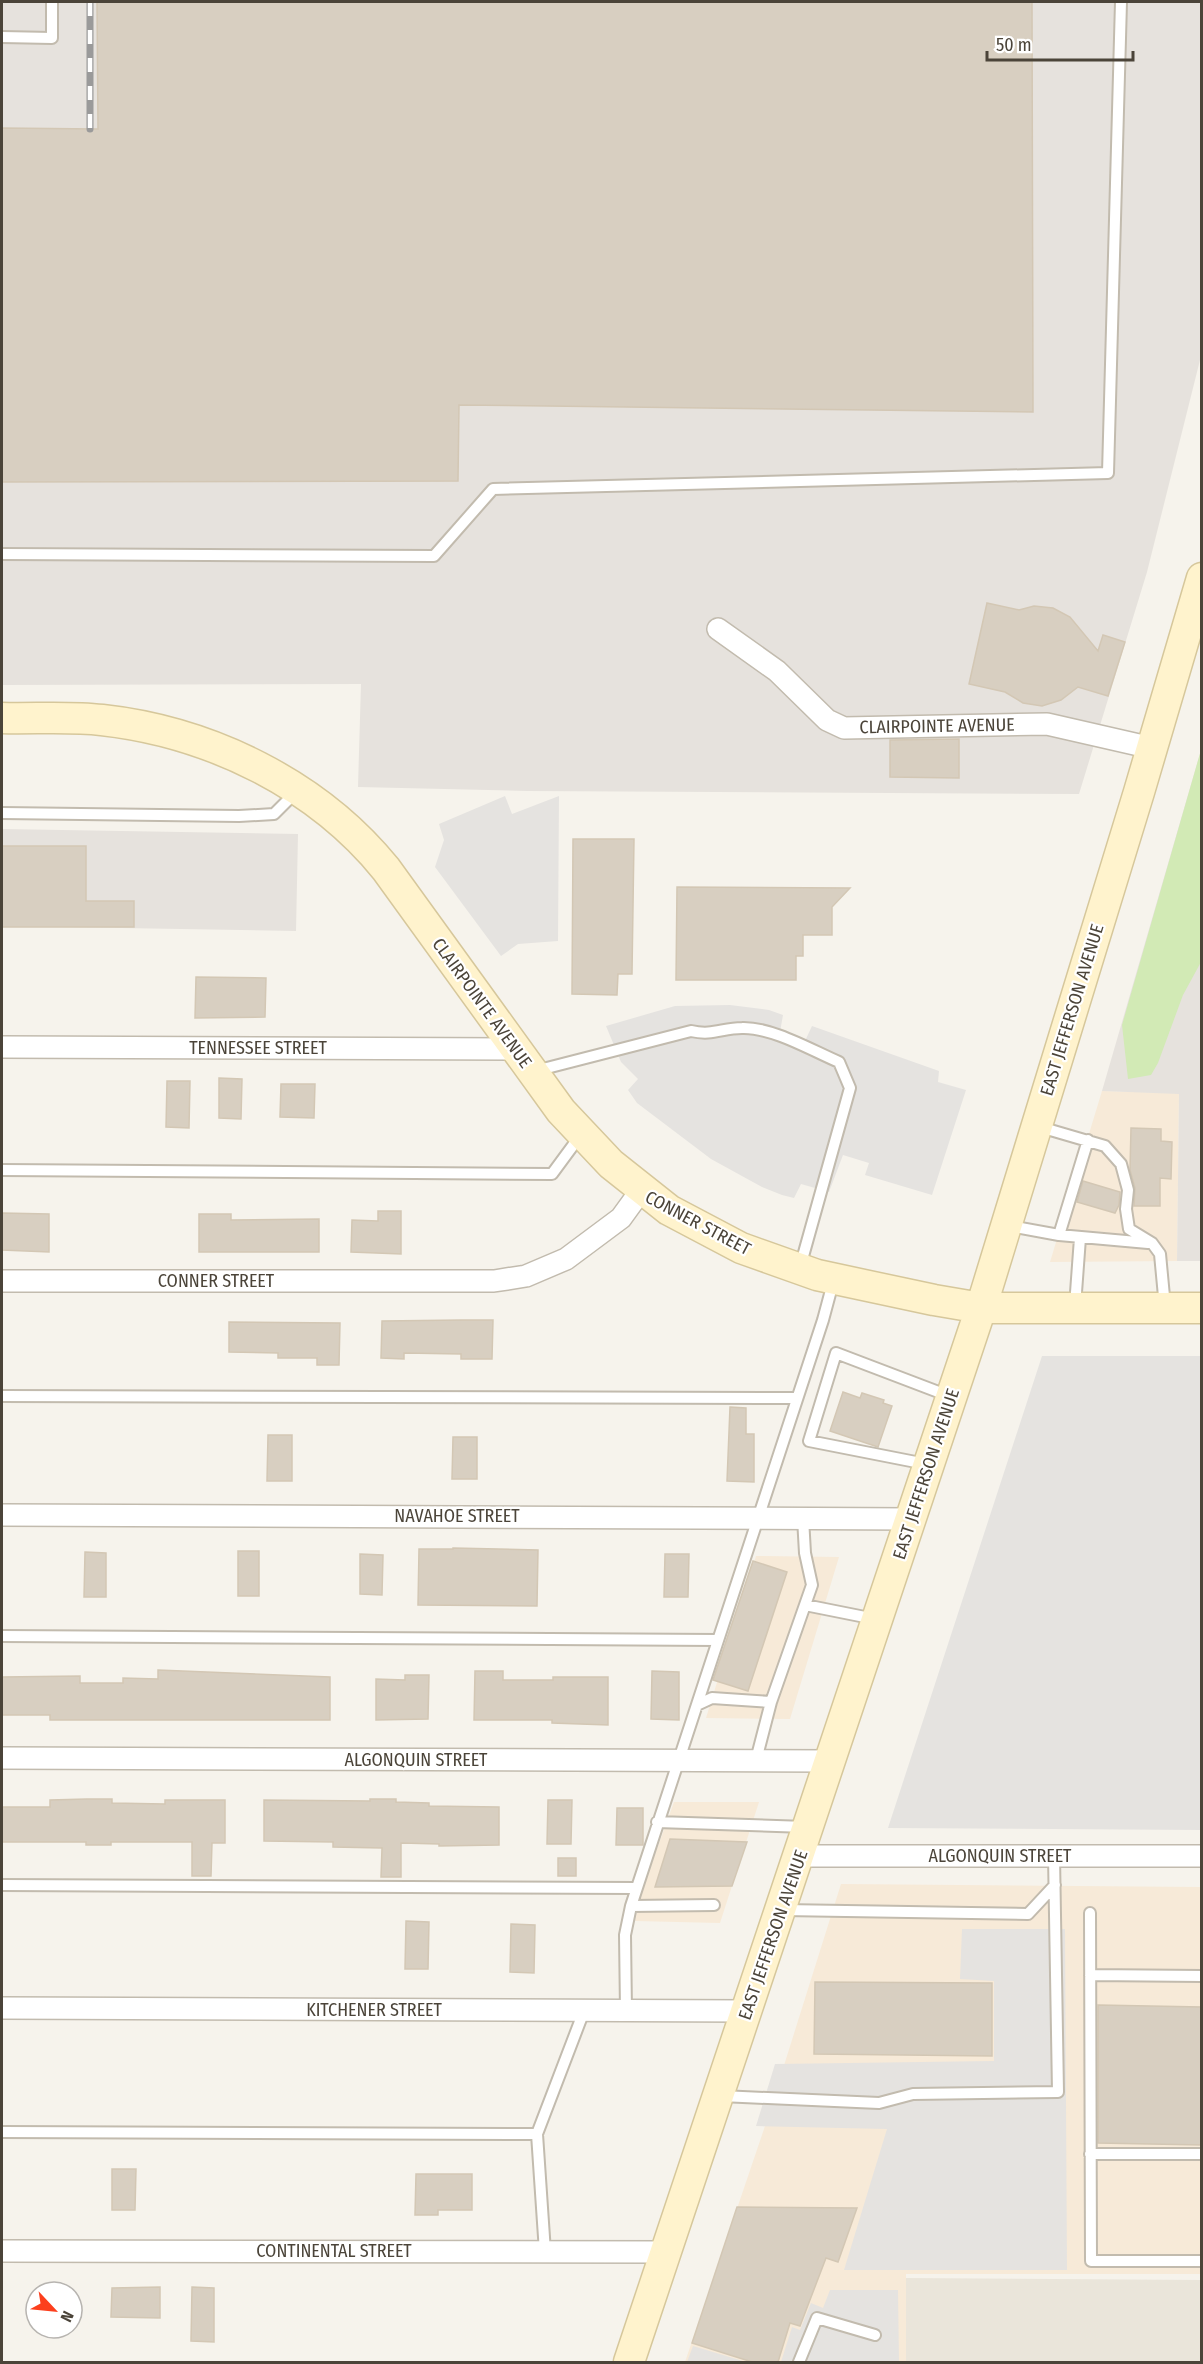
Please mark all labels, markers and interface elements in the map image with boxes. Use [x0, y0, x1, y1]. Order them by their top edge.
scale bar [987, 24, 1132, 62]
text: 50 m [996, 34, 1032, 56]
street label: CLAIRPOINTE AVENUE [859, 714, 1015, 738]
street label: EAST JEFFERSON AVENUE [1035, 921, 1109, 1099]
street label: CLAIRPOINTE AVENUE [427, 934, 537, 1072]
street label: TENNESSEE STREET [189, 1037, 327, 1059]
street label: CONNER STREET [641, 1186, 755, 1260]
street label: CONNER STREET [158, 1270, 275, 1292]
street label: EAST JEFFERSON AVENUE [888, 1386, 964, 1562]
street label: NAVAHOE STREET [394, 1505, 520, 1527]
street label: ALGONQUIN STREET [345, 1749, 488, 1771]
street label: ALGONQUIN STREET [929, 1845, 1072, 1867]
street label: EAST JEFFERSON AVENUE [734, 1847, 812, 2023]
street label: KITCHENER STREET [306, 1999, 443, 2021]
street label: CONTINENTAL STREET [256, 2240, 412, 2262]
north arrow [24, 2280, 84, 2340]
text: N [56, 2308, 78, 2325]

